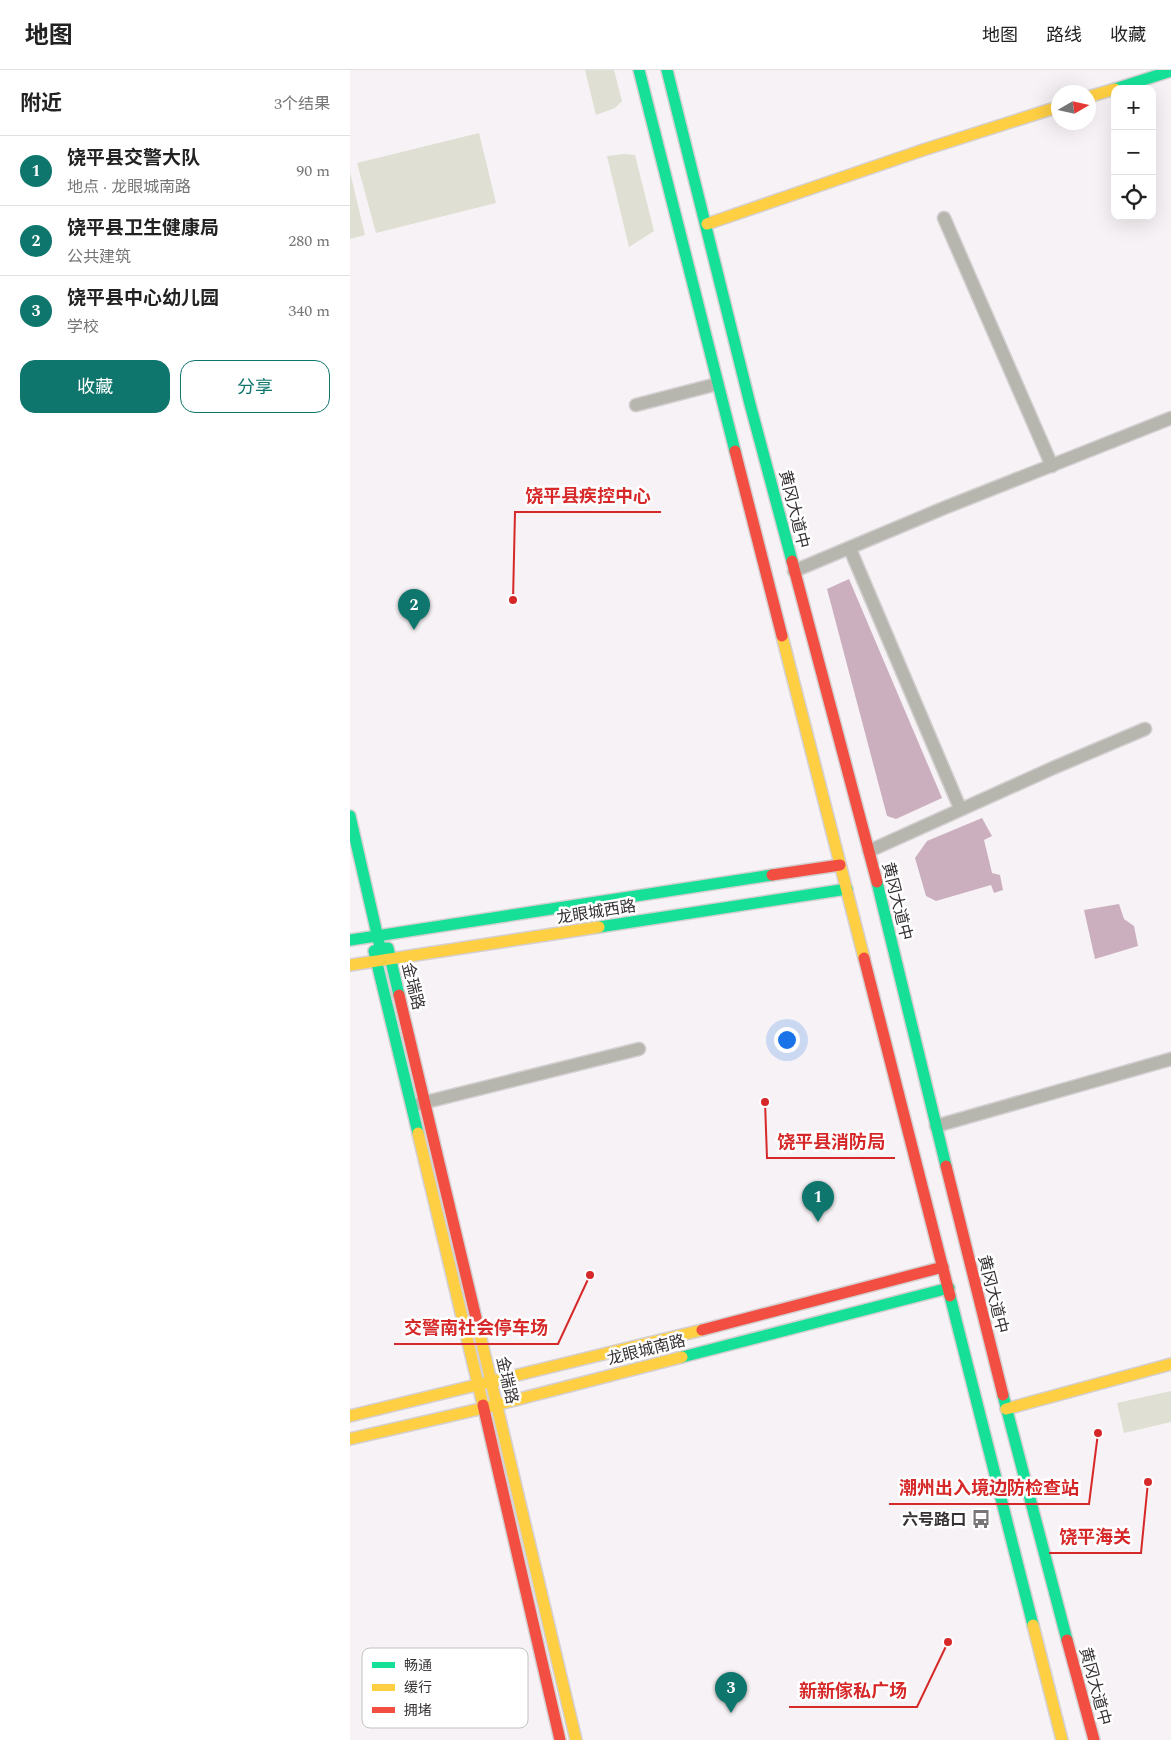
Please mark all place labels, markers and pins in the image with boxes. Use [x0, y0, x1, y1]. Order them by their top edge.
callout: 饶平县疾控中心 [515, 479, 661, 512]
pin: 2 [398, 589, 430, 630]
callout: 饶平县消防局 [767, 1125, 895, 1158]
pin: 1 [802, 1181, 834, 1222]
callout: 交警南社会停车场 [394, 1311, 558, 1344]
callout: 潮州出入境边防检查站 [889, 1471, 1089, 1504]
place label: 六号路口 [902, 1508, 966, 1532]
bus stop icon: 六号路口 [970, 1508, 992, 1530]
callout: 饶平海关 [1049, 1520, 1141, 1553]
pin: 3 [715, 1672, 747, 1713]
callout: 新新傢私广场 [789, 1674, 917, 1707]

